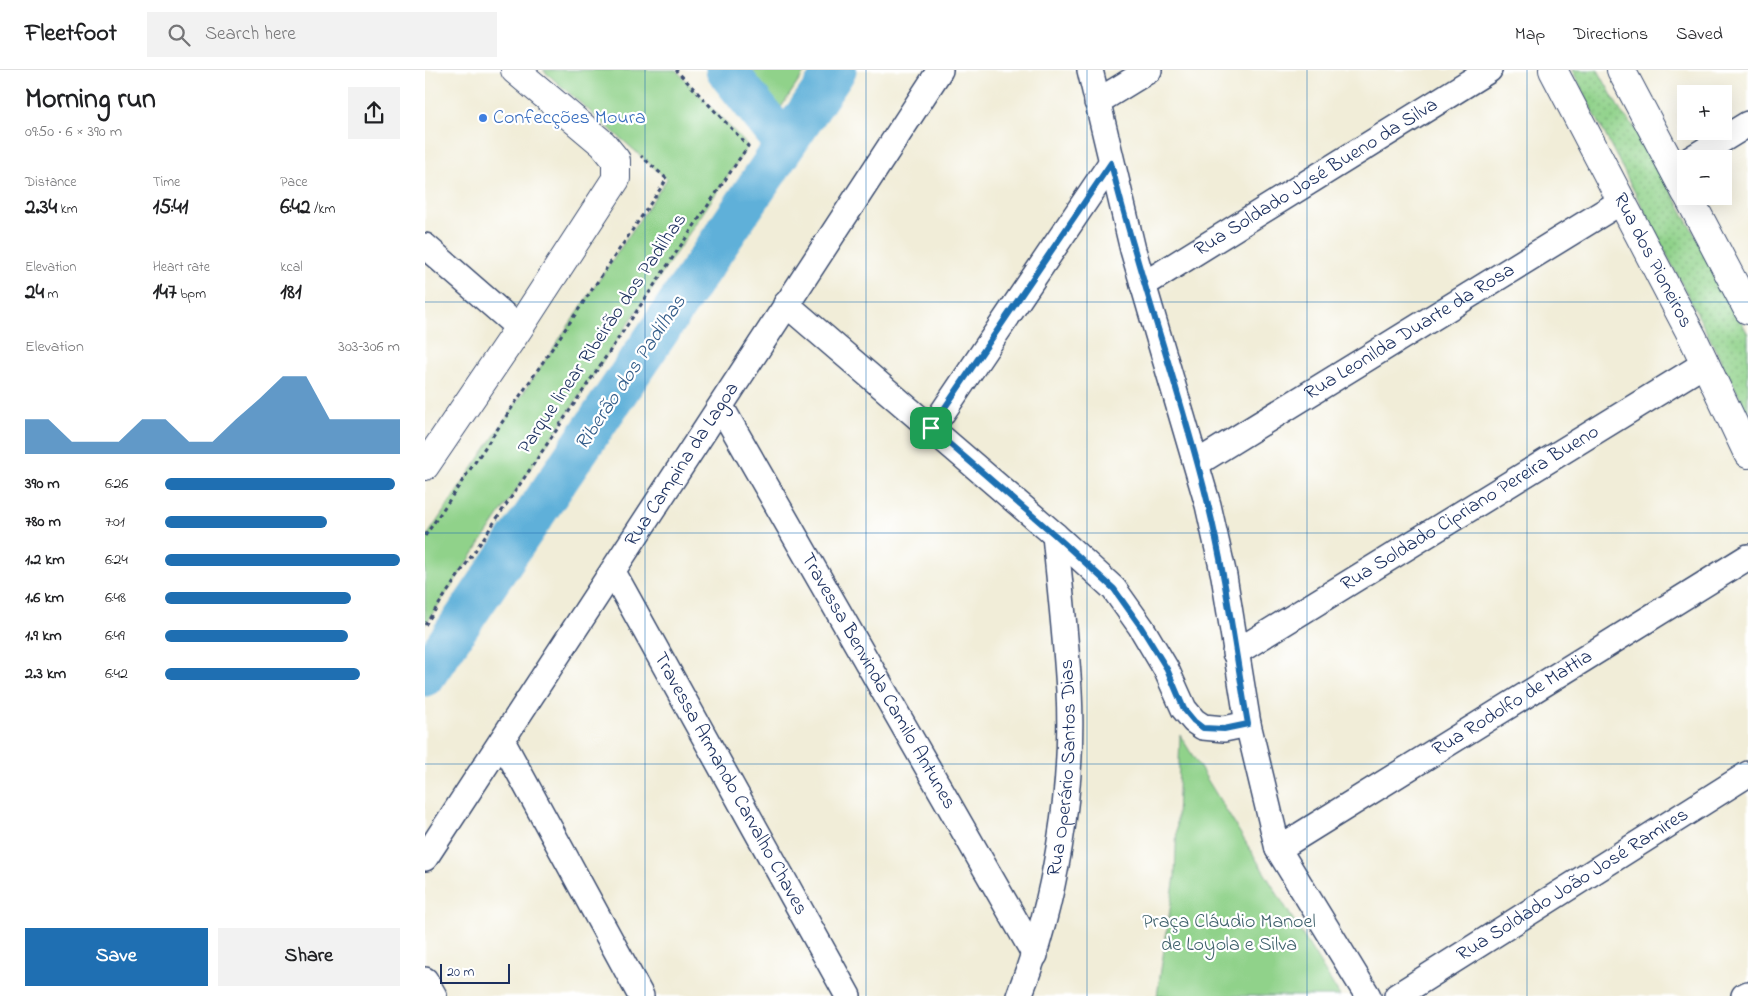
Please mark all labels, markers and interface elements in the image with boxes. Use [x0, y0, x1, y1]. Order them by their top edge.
search box [147, 12, 497, 57]
text: Fleetfoot [25, 17, 117, 52]
icon: search [165, 21, 193, 49]
text: Search here [205, 21, 296, 48]
text: Map [1515, 22, 1545, 48]
text: Directions [1573, 22, 1648, 48]
text: Saved [1676, 22, 1723, 48]
text: Morning run [25, 80, 156, 121]
map controls [1677, 85, 1732, 205]
button: + [1677, 85, 1732, 140]
button: share [348, 87, 400, 139]
street label: Rua Soldado José Bueno da Silva [1189, 91, 1444, 264]
place label: Confecções Moura [493, 104, 646, 133]
marker: Confecções Moura [477, 112, 489, 124]
text: 09:50 · 6 × 390 m [25, 120, 122, 144]
button: − [1677, 150, 1732, 205]
text: Distance [25, 172, 77, 193]
text: Time [153, 172, 180, 193]
text: Pace [280, 172, 308, 193]
street label: Rua dos Pioneiros [1605, 188, 1700, 333]
text: 2.34 [25, 193, 57, 223]
text: 15:41 [153, 193, 188, 223]
text: 6:42 [280, 193, 310, 223]
text: km [57, 199, 78, 220]
text: /km [310, 199, 335, 220]
street label: Parque linear Ribeirão dos Padilhas [511, 208, 695, 460]
street label: Rua Leonilda Duarte da Rosa [1299, 256, 1521, 408]
text: Elevation [25, 257, 76, 278]
text: Heart rate [153, 257, 210, 278]
text: kcal [280, 257, 303, 278]
text: 24 [25, 278, 44, 308]
text: 147 [153, 278, 177, 308]
text: 181 [280, 278, 302, 308]
text: m [44, 284, 58, 305]
text: bpm [177, 284, 206, 305]
water label: Riberão dos Padilhas [568, 289, 694, 457]
text: Elevation [25, 335, 84, 359]
text: 303–306 m [338, 335, 400, 359]
street label: Rua Campina da Lagoa [618, 377, 747, 553]
pin [910, 407, 952, 449]
icon: arrive [917, 414, 945, 442]
street label: Rua Soldado Cipriano Pereira Bueno [1335, 418, 1605, 599]
text: 390 m [25, 472, 60, 496]
text: 6:26 [105, 472, 128, 496]
text: 780 m [25, 510, 61, 534]
text: 7:01 [105, 510, 125, 534]
street label: Travessa Benvinda Camilo Antunes [793, 547, 963, 815]
text: 1.2 km [25, 548, 65, 572]
text: 6:24 [105, 548, 128, 572]
text: 1.6 km [25, 586, 64, 610]
text: 6:48 [105, 586, 126, 610]
text: 1.9 km [25, 624, 62, 648]
text: 6:49 [105, 624, 125, 648]
street label: Rua Rodolfo de Mattia [1427, 643, 1598, 764]
street label: Travessa Armando Carvalho Chaves [646, 647, 815, 921]
street label: Rua Operário Santos Dias [1040, 658, 1084, 879]
text: 2.3 km [25, 662, 66, 686]
text: 6:42 [105, 662, 128, 686]
street label: Rua Soldado João José Ramires [1451, 801, 1694, 969]
park label: Praça Cláudio Manoel de Loyola e Silva [1142, 908, 1316, 960]
button: Save [25, 928, 208, 986]
button: Share [218, 928, 400, 986]
scale bar [440, 961, 510, 984]
text: 20 m [447, 962, 474, 983]

